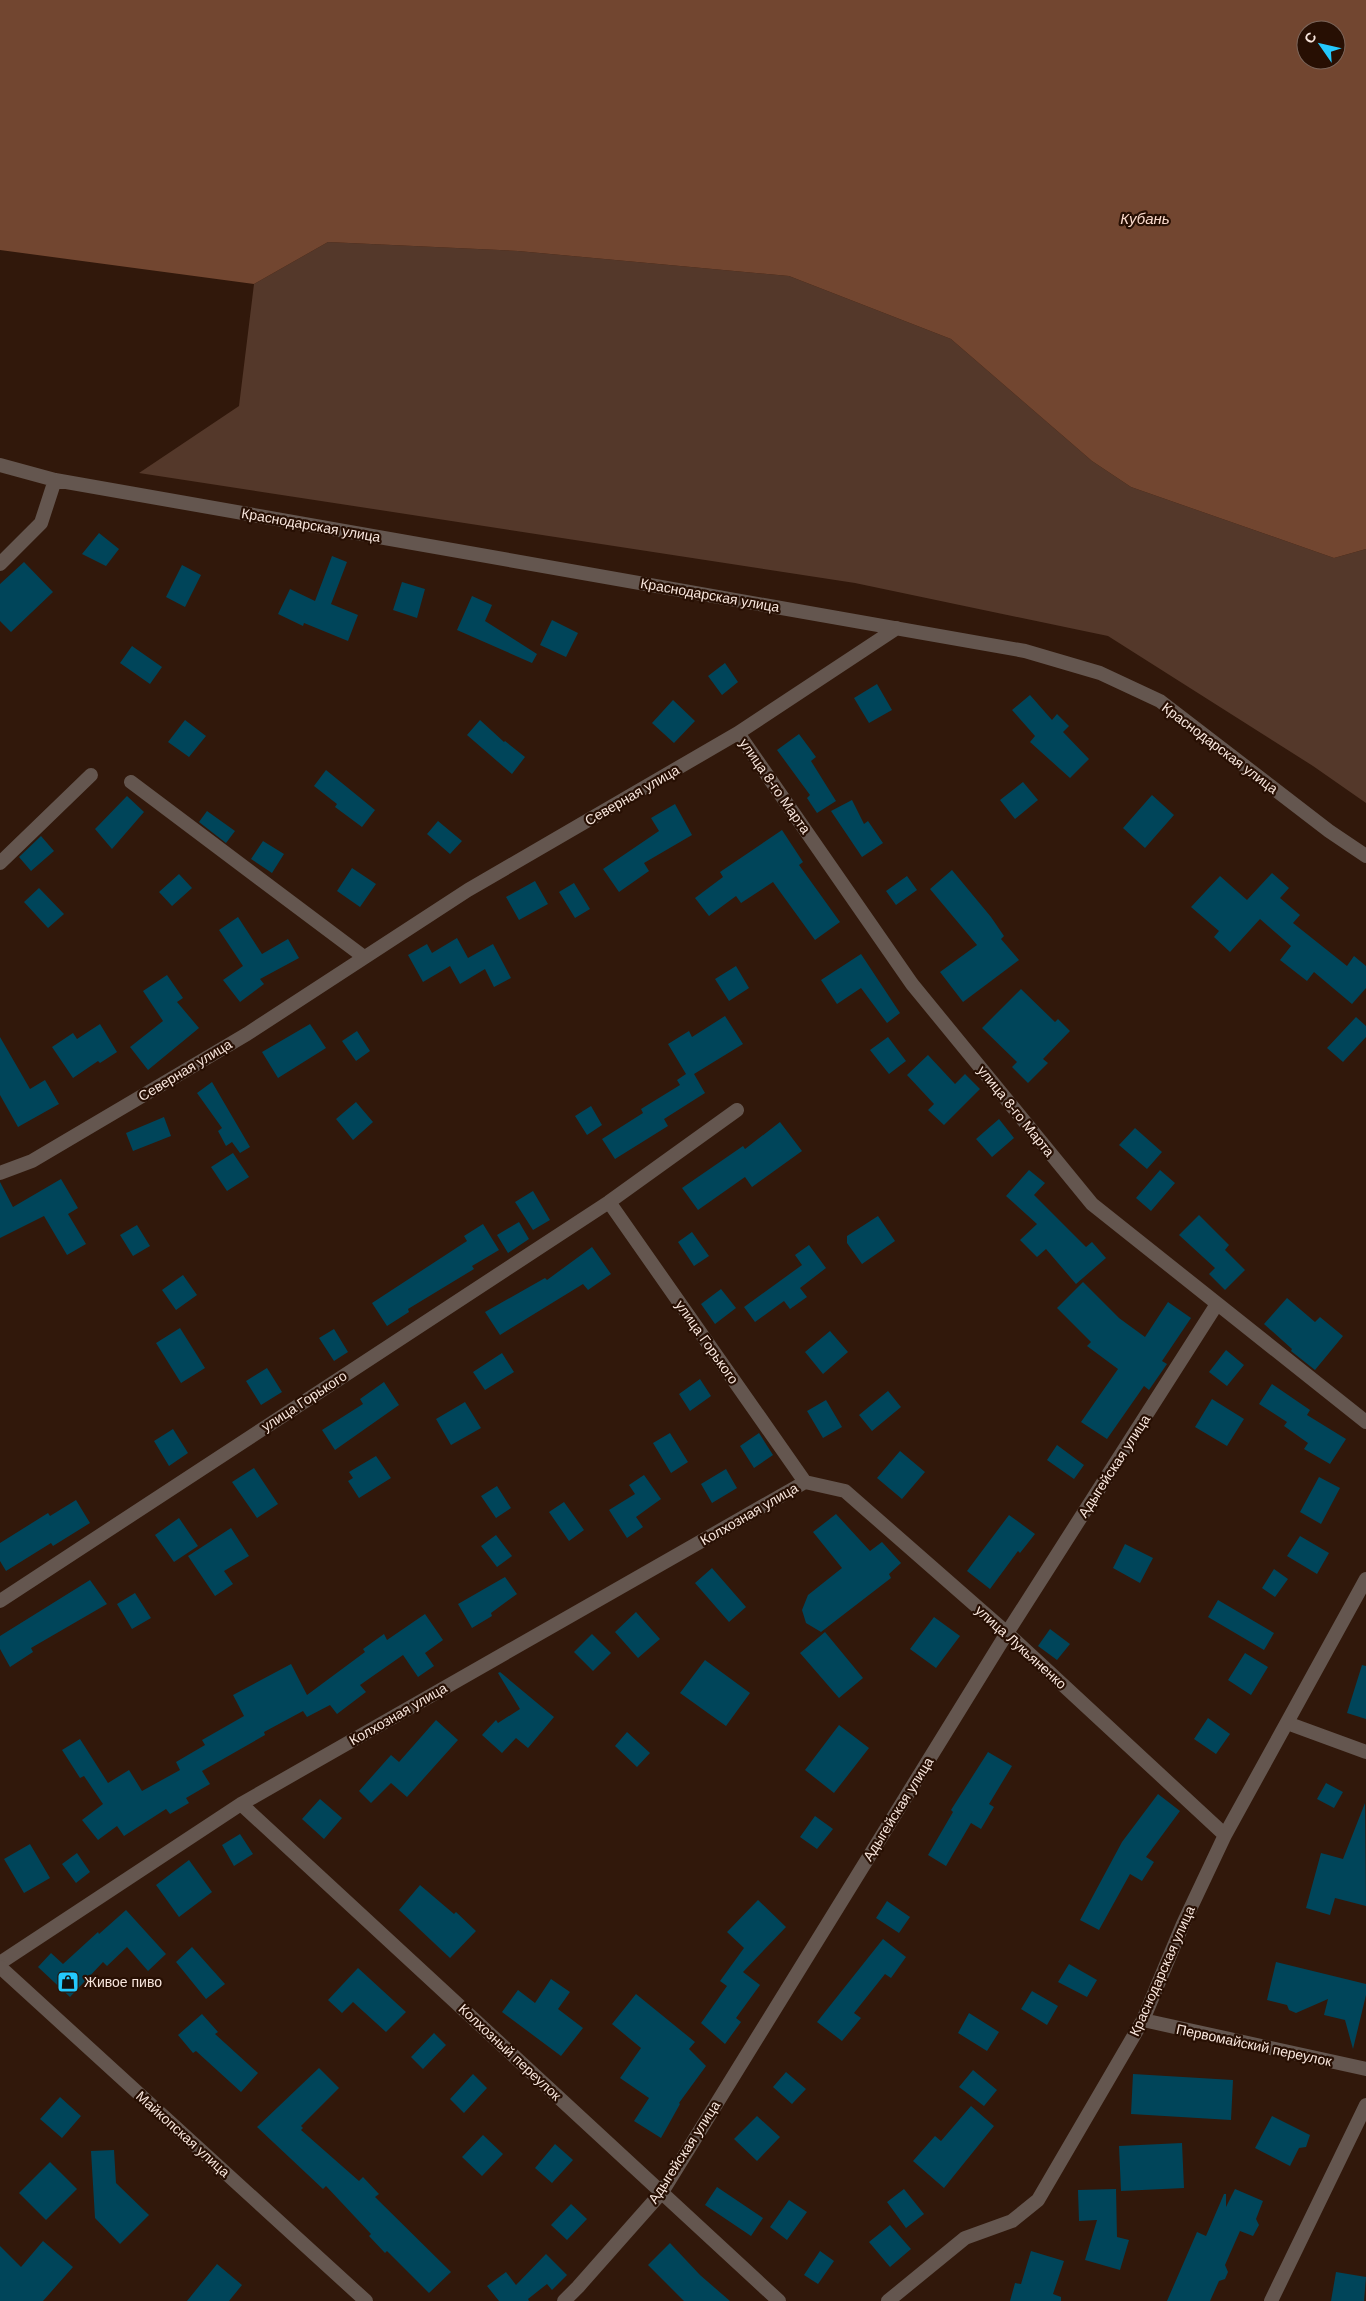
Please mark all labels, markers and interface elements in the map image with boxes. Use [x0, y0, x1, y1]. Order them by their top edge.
north arrow [1296, 20, 1346, 70]
text: С [1301, 29, 1320, 46]
water label: Кубань [1120, 210, 1170, 227]
street label: Краснодарская улица [240, 505, 382, 545]
street label: Краснодарская улица [639, 575, 781, 615]
street label: Краснодарская улица [1159, 699, 1281, 797]
street label: улица 8-го Марта [736, 735, 814, 837]
street label: Северная улица [582, 761, 682, 828]
street label: Северная улица [135, 1036, 235, 1104]
street label: улица 8-го Марта [974, 1062, 1058, 1160]
street label: улица Горького [672, 1297, 742, 1387]
street label: улица Горького [258, 1367, 350, 1435]
street label: Адыгейская улица [1075, 1412, 1153, 1520]
street label: Колхозная улица [697, 1479, 801, 1548]
street label: улица Лукьяненко [972, 1602, 1070, 1692]
street label: Колхозная улица [346, 1679, 450, 1748]
street label: Адыгейская улица [860, 1754, 936, 1864]
street label: Краснодарская улица [1126, 1903, 1198, 2039]
shop icon: Живое пиво [56, 1970, 80, 1994]
place label: Живое пиво [84, 1974, 162, 1990]
street label: Колхозный переулок [456, 2000, 565, 2104]
street label: Первомайский переулок [1175, 2021, 1334, 2069]
street label: Майкопская улица [133, 2088, 233, 2180]
street label: Адыгейская улица [645, 2098, 723, 2206]

